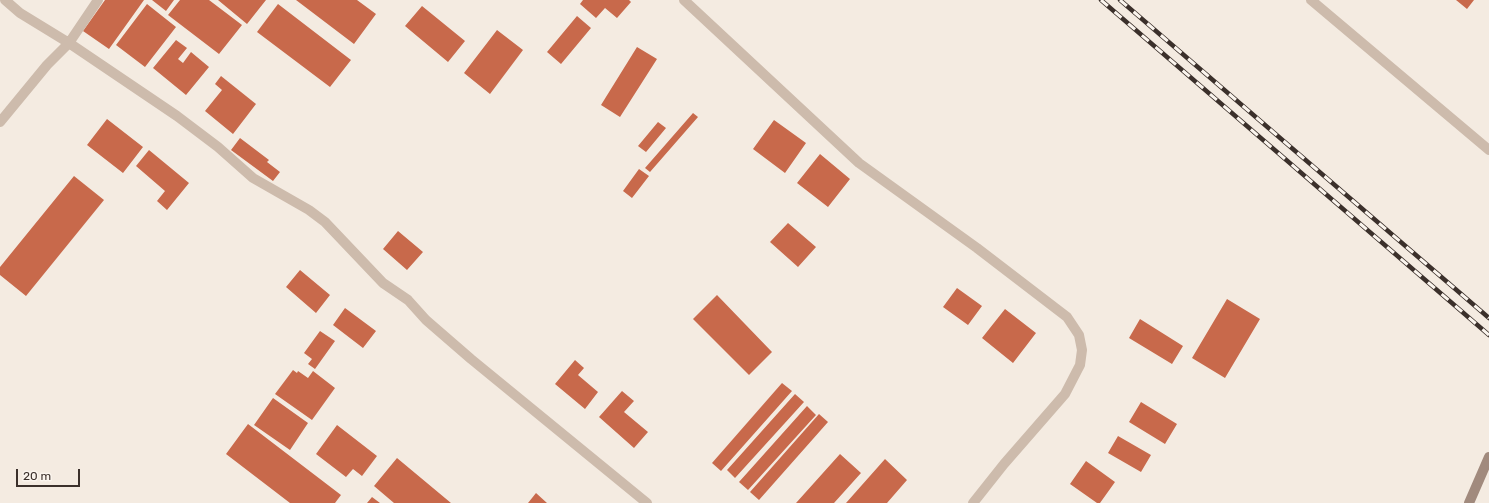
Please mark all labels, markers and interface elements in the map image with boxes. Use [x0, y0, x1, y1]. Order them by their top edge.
scale bar [18, 461, 82, 487]
text: 20 m [23, 469, 51, 483]

